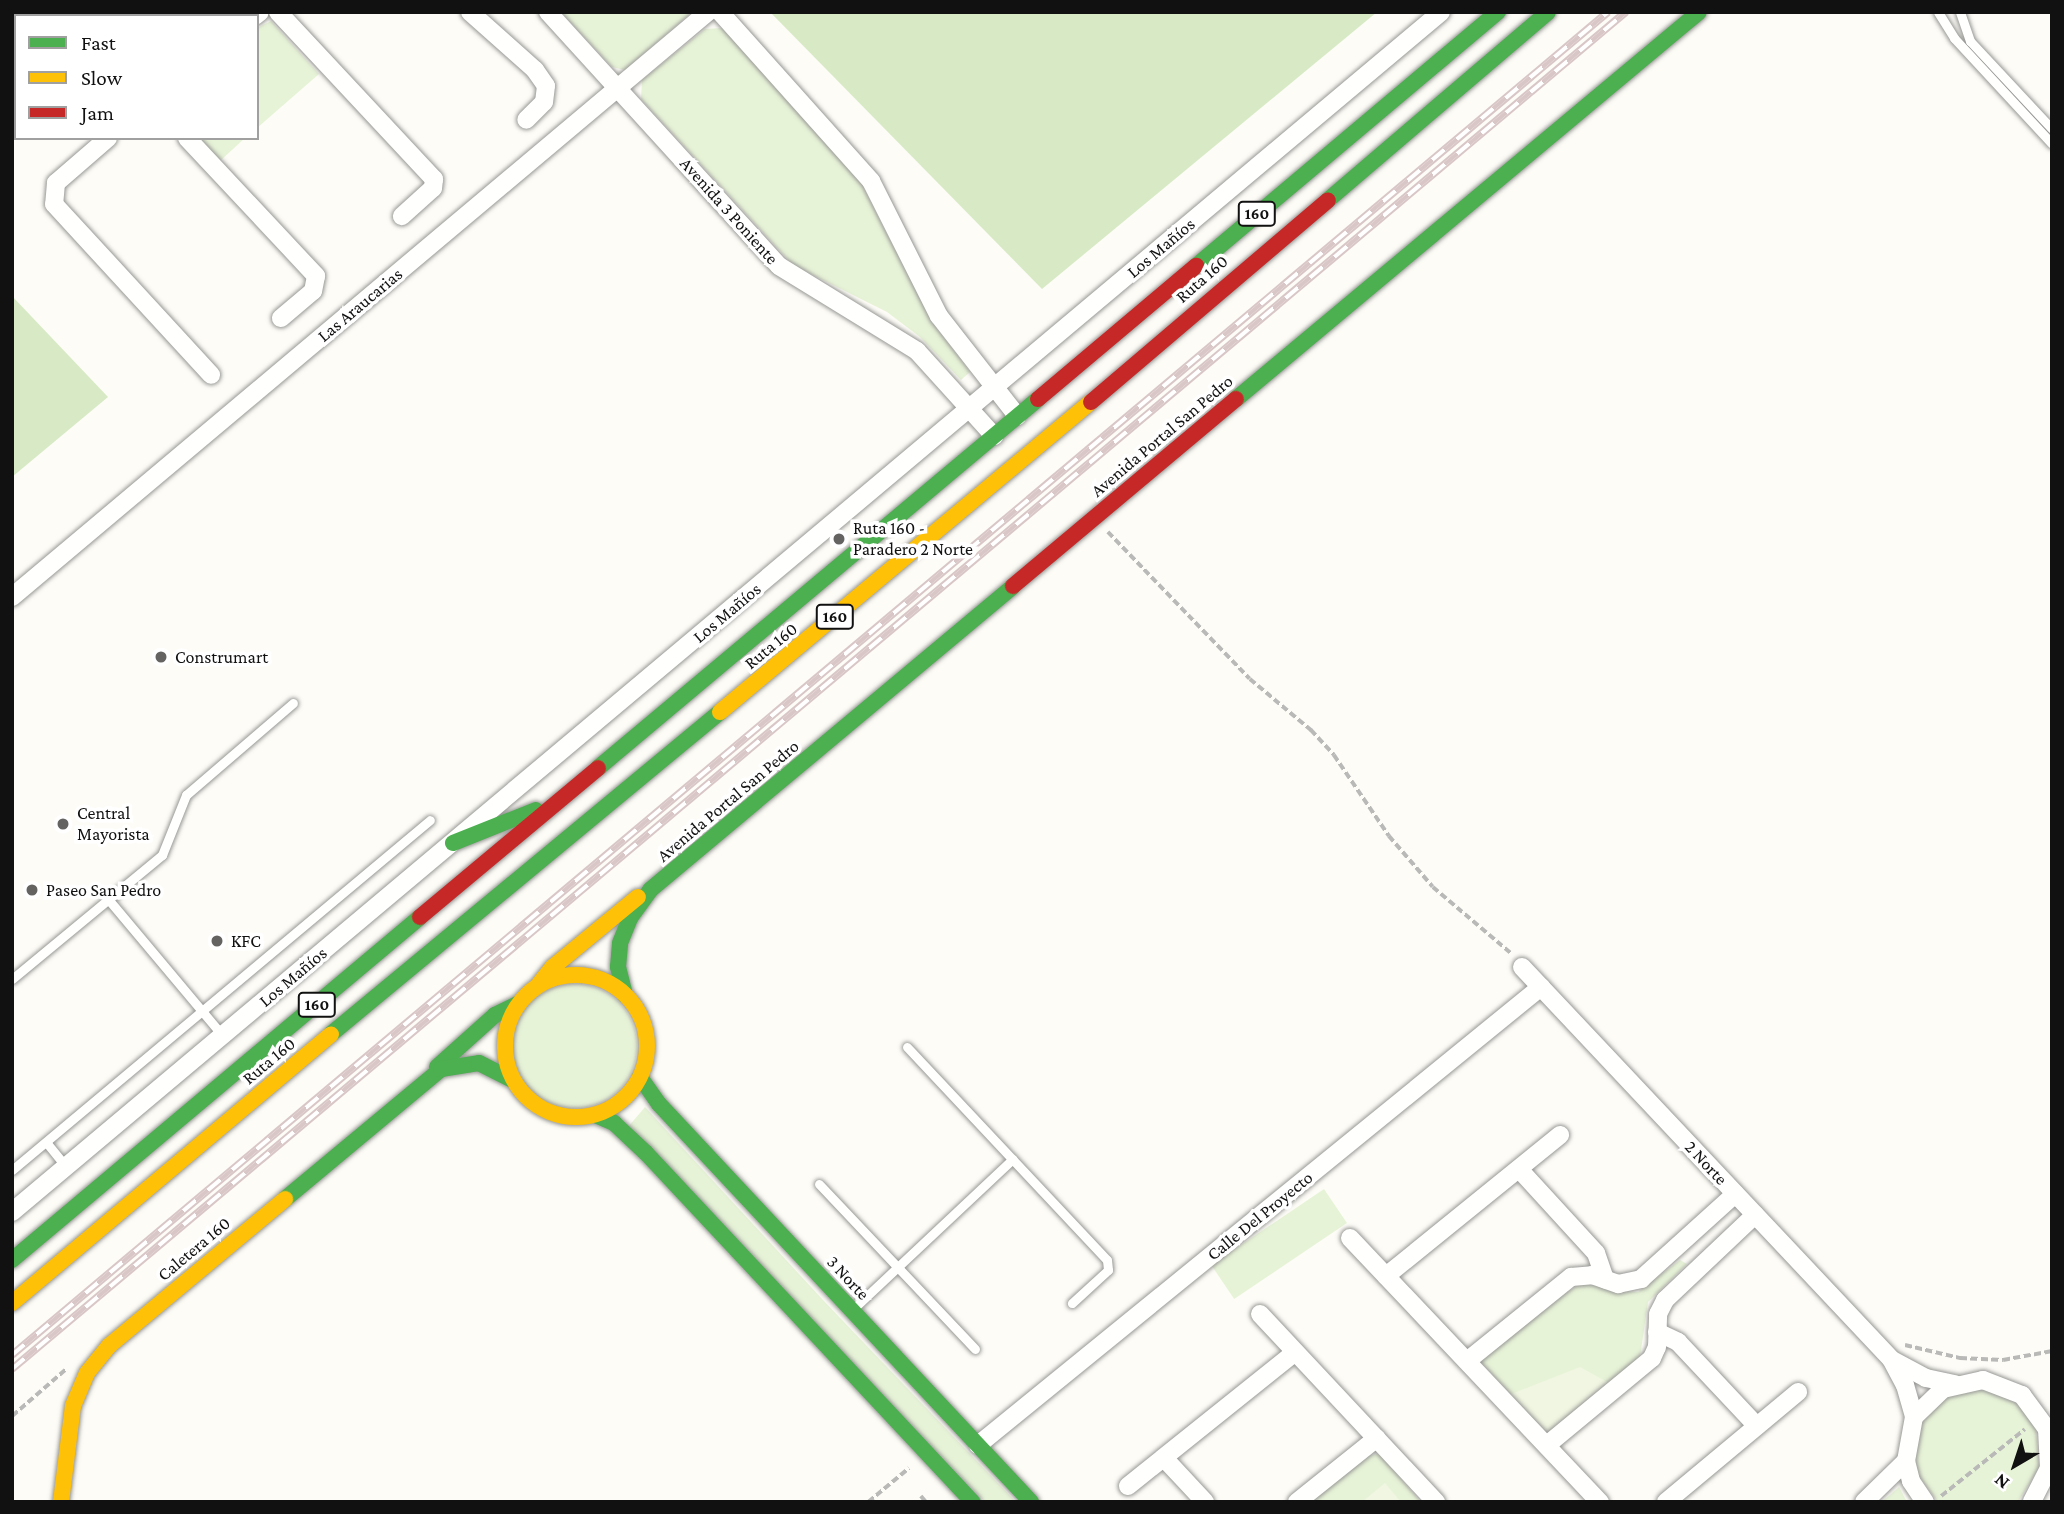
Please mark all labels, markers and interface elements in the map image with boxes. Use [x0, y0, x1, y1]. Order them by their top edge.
legend [14, 14, 259, 140]
text: Fast [81, 31, 116, 55]
text: Slow [81, 66, 122, 90]
text: Jam [81, 101, 114, 125]
street label: Avenida 3 Poniente [675, 153, 783, 269]
road number: 160 [1238, 202, 1276, 227]
street label: Los Mañíos [1123, 213, 1199, 283]
street label: Ruta 160 [1171, 250, 1233, 308]
street label: Las Araucarias [313, 263, 407, 347]
street label: Avenida Portal San Pedro [1087, 370, 1237, 502]
place label: Ruta 160 - Paradero 2 Norte [853, 518, 973, 560]
marker: Ruta 160 - Paradero 2 Norte [831, 531, 847, 547]
street label: Los Mañíos [689, 578, 765, 648]
road number: 160 [816, 604, 854, 630]
street label: Ruta 160 [740, 618, 802, 674]
place label: Construmart [175, 646, 268, 668]
marker: Construmart [153, 649, 169, 665]
street label: Avenida Portal San Pedro [653, 735, 803, 867]
place label: Central Mayorista [77, 803, 150, 846]
marker: Central Mayorista [55, 816, 71, 832]
place label: Paseo San Pedro [46, 879, 161, 901]
marker: Paseo San Pedro [24, 882, 40, 898]
place label: KFC [231, 930, 261, 952]
marker: KFC [209, 933, 225, 949]
street label: Los Mañíos [255, 942, 331, 1012]
road number: 160 [298, 993, 336, 1018]
street label: Ruta 160 [238, 1033, 300, 1089]
street label: 2 Norte [1680, 1136, 1732, 1190]
street label: Calle Del Proyecto [1203, 1167, 1317, 1265]
street label: Caletera 160 [153, 1212, 235, 1286]
street label: 3 Norte [822, 1251, 874, 1305]
north arrow [1980, 1430, 2050, 1500]
text: N [1990, 1469, 2013, 1494]

